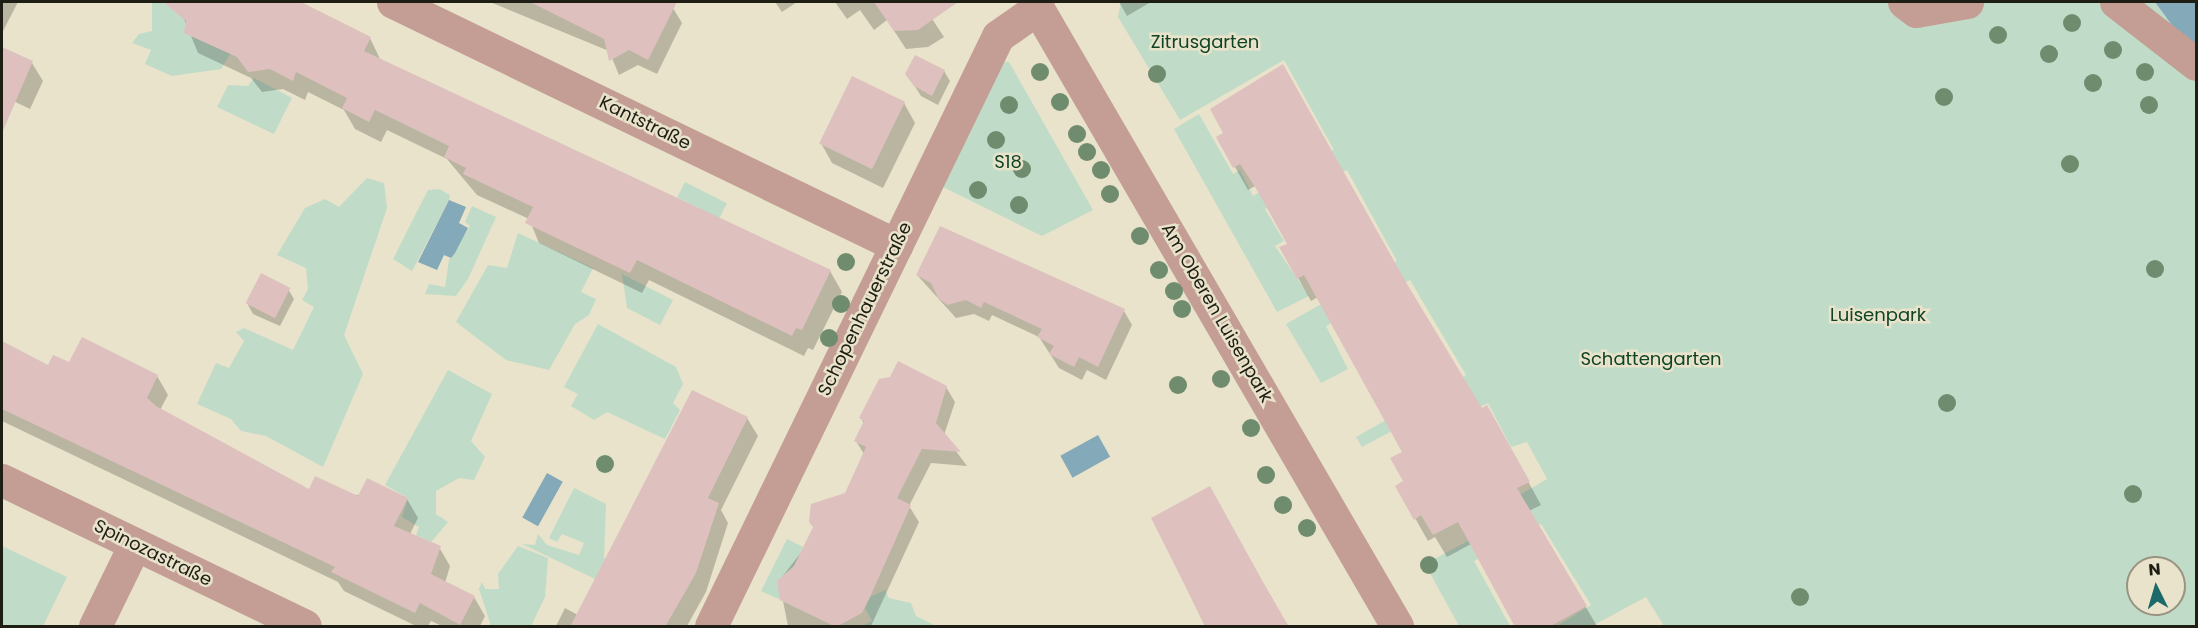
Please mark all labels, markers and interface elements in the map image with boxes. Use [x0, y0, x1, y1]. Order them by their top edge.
park label: Zitrusgarten [1151, 31, 1259, 53]
street label: Kantstraße [596, 92, 694, 154]
park label: S18 [994, 151, 1022, 173]
street label: Schopenhauerstraße [813, 219, 917, 399]
street label: Am Oberen Luisenpark [1157, 220, 1277, 406]
park label: Luisenpark [1830, 304, 1926, 326]
park label: Schattengarten [1580, 348, 1722, 370]
street label: Spinozastraße [90, 515, 216, 591]
north arrow [2126, 556, 2186, 616]
text: N [2148, 558, 2162, 582]

